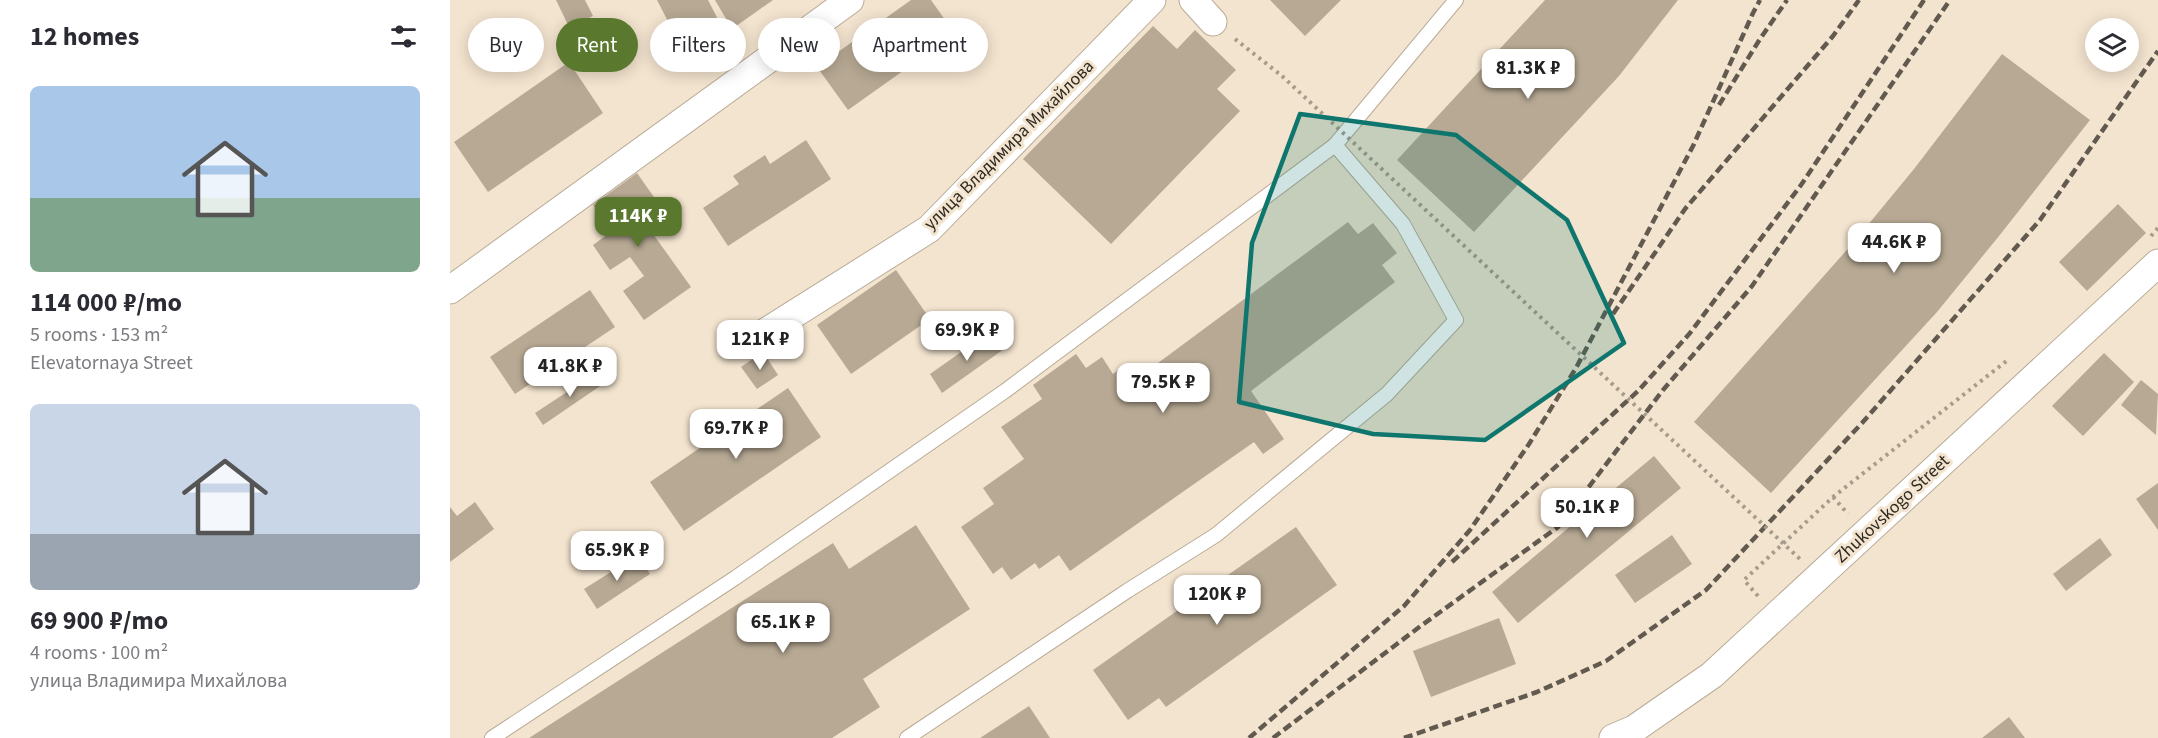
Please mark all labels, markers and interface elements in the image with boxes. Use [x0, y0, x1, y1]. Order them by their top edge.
text: 12 homes [30, 18, 139, 55]
chip: Buy [468, 18, 544, 72]
chip: Rent [556, 18, 638, 72]
chip: Filters [650, 18, 746, 72]
chip: New [758, 18, 840, 72]
chip: Apartment [852, 18, 988, 72]
map controls [2085, 18, 2139, 72]
button: layers [2085, 18, 2139, 72]
icon: filters [387, 20, 420, 53]
pin: 81.3K ₽ [1473, 49, 1583, 100]
street label: улица Владимира Михайлова [918, 54, 1100, 236]
text: 81.3K ₽ [1496, 54, 1560, 82]
icon: home [171, 125, 279, 233]
pin: 114K ₽ [589, 197, 687, 248]
text: 114K ₽ [609, 202, 667, 230]
pin: 44.6K ₽ [1839, 223, 1949, 274]
text: 44.6K ₽ [1862, 228, 1926, 256]
text: 114 000 ₽/mo [30, 284, 182, 321]
pin: 69.9K ₽ [912, 311, 1022, 362]
text: 69.9K ₽ [935, 316, 999, 344]
pin: 121K ₽ [711, 320, 809, 371]
text: 5 rooms · 153 m² [30, 321, 168, 349]
text: 121K ₽ [731, 325, 789, 353]
pin: 41.8K ₽ [515, 347, 625, 398]
text: Elevatornaya Street [30, 349, 193, 377]
text: 41.8K ₽ [538, 352, 602, 380]
pin: 79.5K ₽ [1108, 363, 1218, 414]
text: 79.5K ₽ [1131, 368, 1195, 396]
pin: 69.7K ₽ [681, 409, 791, 460]
text: 69.7K ₽ [704, 414, 768, 442]
icon: home [171, 443, 279, 551]
street label: Zhukovskogo Street [1829, 449, 1955, 569]
pin: 50.1K ₽ [1532, 488, 1642, 539]
text: 50.1K ₽ [1555, 493, 1619, 521]
pin: 65.9K ₽ [562, 531, 672, 582]
text: 65.9K ₽ [585, 536, 649, 564]
pin: 120K ₽ [1168, 575, 1266, 626]
text: 120K ₽ [1188, 580, 1246, 608]
text: 69 900 ₽/mo [30, 602, 168, 639]
pin: 65.1K ₽ [728, 603, 838, 654]
text: 65.1K ₽ [751, 608, 815, 636]
text: 4 rooms · 100 m² [30, 639, 168, 667]
text: улица Владимира Михайлова [30, 667, 287, 695]

